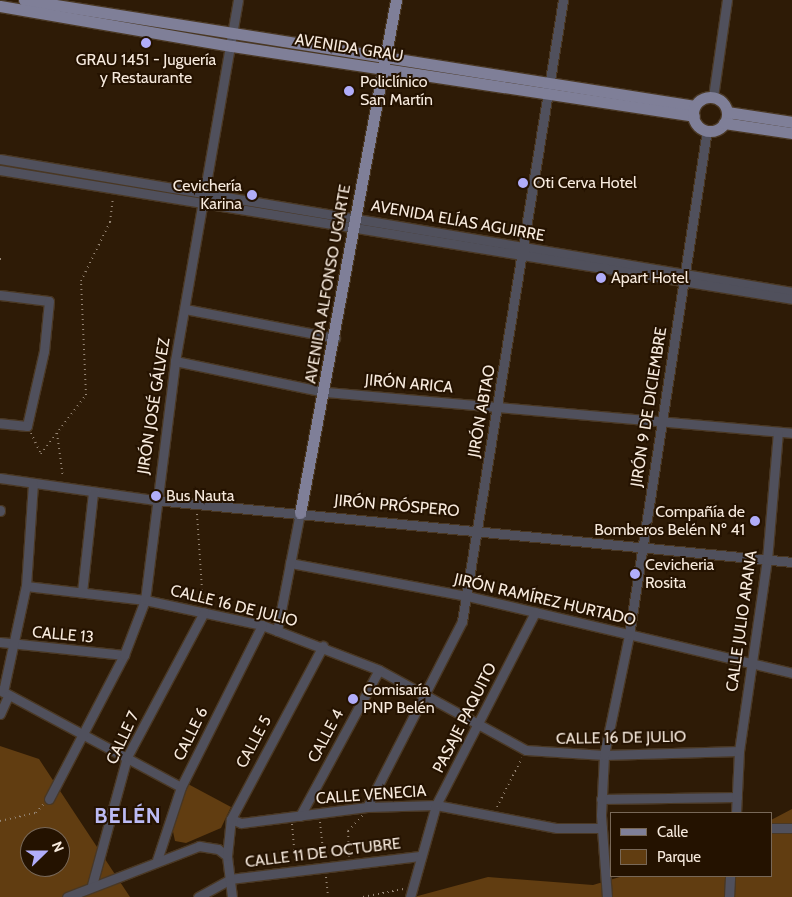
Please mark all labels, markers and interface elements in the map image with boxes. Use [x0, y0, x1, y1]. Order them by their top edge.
street label: AVENIDA GRAU [293, 30, 405, 66]
marker: GRAU 1451 - Juguería y Restaurante [140, 37, 152, 49]
place label: GRAU 1451 - Juguería y Restaurante [76, 50, 216, 88]
place label: Policlínico San Martín [360, 72, 433, 110]
marker: Policlínico San Martín [342, 84, 356, 98]
place label: Oti Cerva Hotel [533, 173, 637, 193]
place label: Cevichería Karina [173, 176, 242, 214]
marker: Oti Cerva Hotel [517, 177, 529, 189]
street label: AVENIDA ALFONSO UGARTE [301, 183, 355, 385]
marker: Cevichería Karina [246, 189, 258, 201]
street label: AVENIDA ELÍAS AGUIRRE [370, 196, 546, 246]
place label: Apart Hotel [611, 268, 689, 288]
marker: Apart Hotel [595, 272, 607, 284]
street label: JIRÓN 9 DE DICIEMBRE [627, 326, 671, 488]
street label: JIRÓN JOSÉ GÁLVEZ [134, 337, 174, 475]
street label: JIRÓN ABTAO [464, 363, 500, 459]
street label: JIRÓN ARICA [364, 371, 454, 397]
place label: Bus Nauta [166, 486, 234, 506]
marker: Bus Nauta [150, 490, 162, 502]
street label: JIRÓN PRÓSPERO [334, 491, 460, 521]
place label: Compañía de Bomberos Belén Nº 41 [594, 502, 745, 540]
marker: Compañía de Bomberos Belén Nº 41 [749, 515, 761, 527]
street label: CALLE JULIO ARANA [723, 549, 761, 693]
place label: Cevicheria Rosita [645, 555, 714, 593]
marker: Cevicheria Rosita [629, 568, 641, 580]
street label: JIRÓN RAMÍREZ HURTADO [452, 570, 638, 630]
street label: CALLE 16 DE JULIO [168, 581, 300, 631]
street label: CALLE 13 [31, 623, 95, 647]
street label: PASAJE PAQUITO [429, 660, 501, 776]
place label: Comisaría PNP Belén [363, 680, 435, 718]
marker: Comisaría PNP Belén [347, 693, 359, 705]
street label: CALLE 6 [170, 704, 212, 764]
street label: CALLE 4 [304, 706, 348, 766]
street label: CALLE 7 [102, 708, 144, 768]
street label: CALLE 5 [232, 712, 276, 772]
street label: CALLE 16 DE JULIO [556, 727, 686, 749]
street label: CALLE VENECIA [315, 782, 427, 808]
district label: BELÉN [94, 803, 162, 829]
legend [610, 812, 772, 877]
text: Calle [657, 823, 688, 841]
north arrow [20, 827, 70, 877]
street label: CALLE 11 DE OCTUBRE [244, 834, 402, 872]
text: N [48, 839, 68, 855]
text: Parque [657, 848, 701, 866]

